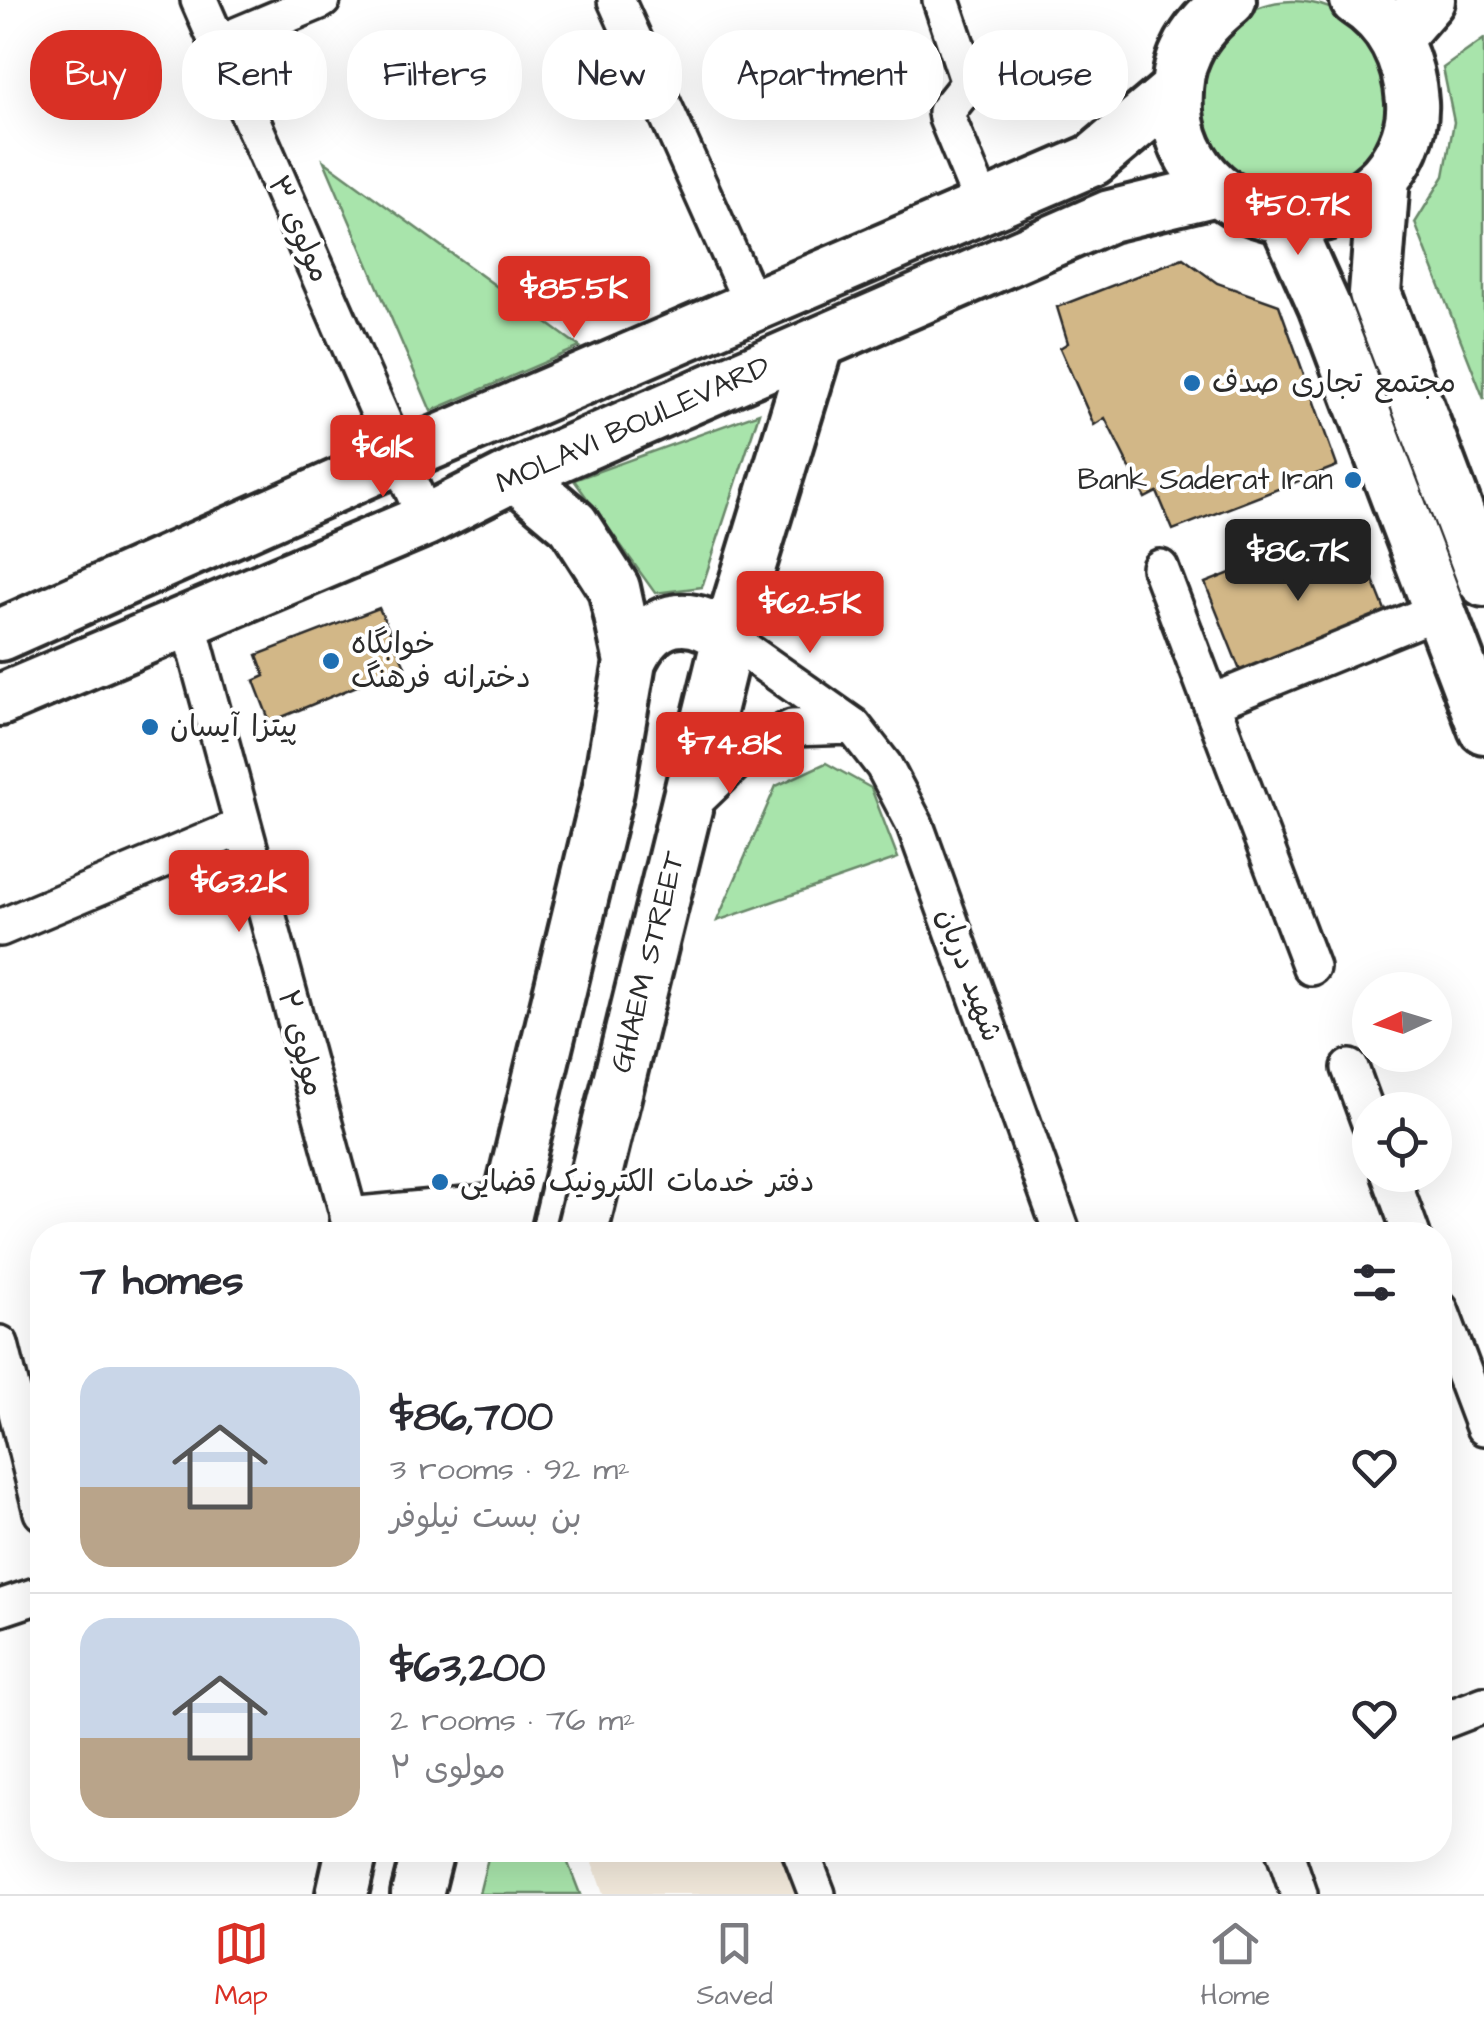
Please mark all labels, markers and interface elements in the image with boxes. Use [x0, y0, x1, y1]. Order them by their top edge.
chip: Buy [30, 30, 162, 120]
chip: Rent [182, 30, 327, 120]
chip: Filters [347, 30, 522, 120]
chip: New [542, 30, 682, 120]
chip: Apartment [702, 30, 943, 120]
chip: House [963, 30, 1128, 120]
street label: مولوی ۳ [257, 169, 341, 289]
pin: $50.7K [1217, 173, 1379, 258]
text: $50.7K [1246, 183, 1350, 228]
pin: $85.5K [493, 256, 655, 341]
text: $85.5K [520, 266, 628, 311]
street label: MOLAVI BOULEVARD [489, 346, 777, 504]
place label: مجتمع تجاری صدف [1212, 362, 1456, 404]
marker: مجتمع تجاری صدف [1181, 372, 1203, 394]
pin: $61K [324, 415, 442, 500]
text: $61K [352, 425, 414, 470]
place label: Bank Saderat Iran [1078, 459, 1333, 501]
marker: Bank Saderat Iran [1342, 469, 1364, 491]
pin: $86.7K [1217, 519, 1379, 604]
text: $86.7K [1247, 529, 1349, 574]
pin: $62.5K [729, 571, 891, 656]
text: $62.5K [759, 581, 861, 626]
place label: خوابگاه دخترانه فرهنگ [351, 623, 531, 699]
marker: خوابگاه دخترانه فرهنگ [320, 650, 342, 672]
place label: پیتزا آیسان [170, 706, 298, 748]
pin: $74.8K [649, 712, 811, 797]
marker: پیتزا آیسان [139, 716, 161, 738]
text: $74.8K [678, 722, 782, 767]
street label: GHAEM STREET [600, 847, 696, 1077]
pin: $63.2K [158, 850, 320, 935]
text: $63.2K [191, 860, 287, 905]
street label: شهید دربان [925, 902, 1013, 1048]
north arrow [1352, 972, 1452, 1072]
map controls [1352, 972, 1452, 1192]
street label: مولوی ۲ [267, 985, 335, 1101]
button: locate [1352, 1092, 1452, 1192]
place label: دفتر خدمات الکترونیک قضایی [460, 1161, 814, 1203]
marker: دفتر خدمات الکترونیک قضایی [429, 1171, 451, 1193]
text: 7 homes [80, 1253, 244, 1311]
icon: filters [1347, 1255, 1402, 1310]
text: $86,700 [390, 1389, 553, 1447]
icon: home [160, 1407, 280, 1527]
icon: heart [1347, 1440, 1402, 1495]
text: 3 rooms · 92 m² [390, 1447, 630, 1492]
text: بن بست نیلوفر [390, 1495, 582, 1540]
text: $63,200 [390, 1640, 546, 1698]
icon: home [160, 1658, 280, 1778]
icon: heart [1347, 1691, 1402, 1746]
text: 2 rooms · 76 m² [390, 1698, 635, 1743]
text: مولوی ۲ [390, 1746, 506, 1791]
tab: Map [214, 1916, 269, 2015]
tab: Saved [697, 1916, 773, 2015]
tab: Home [1200, 1916, 1270, 2015]

